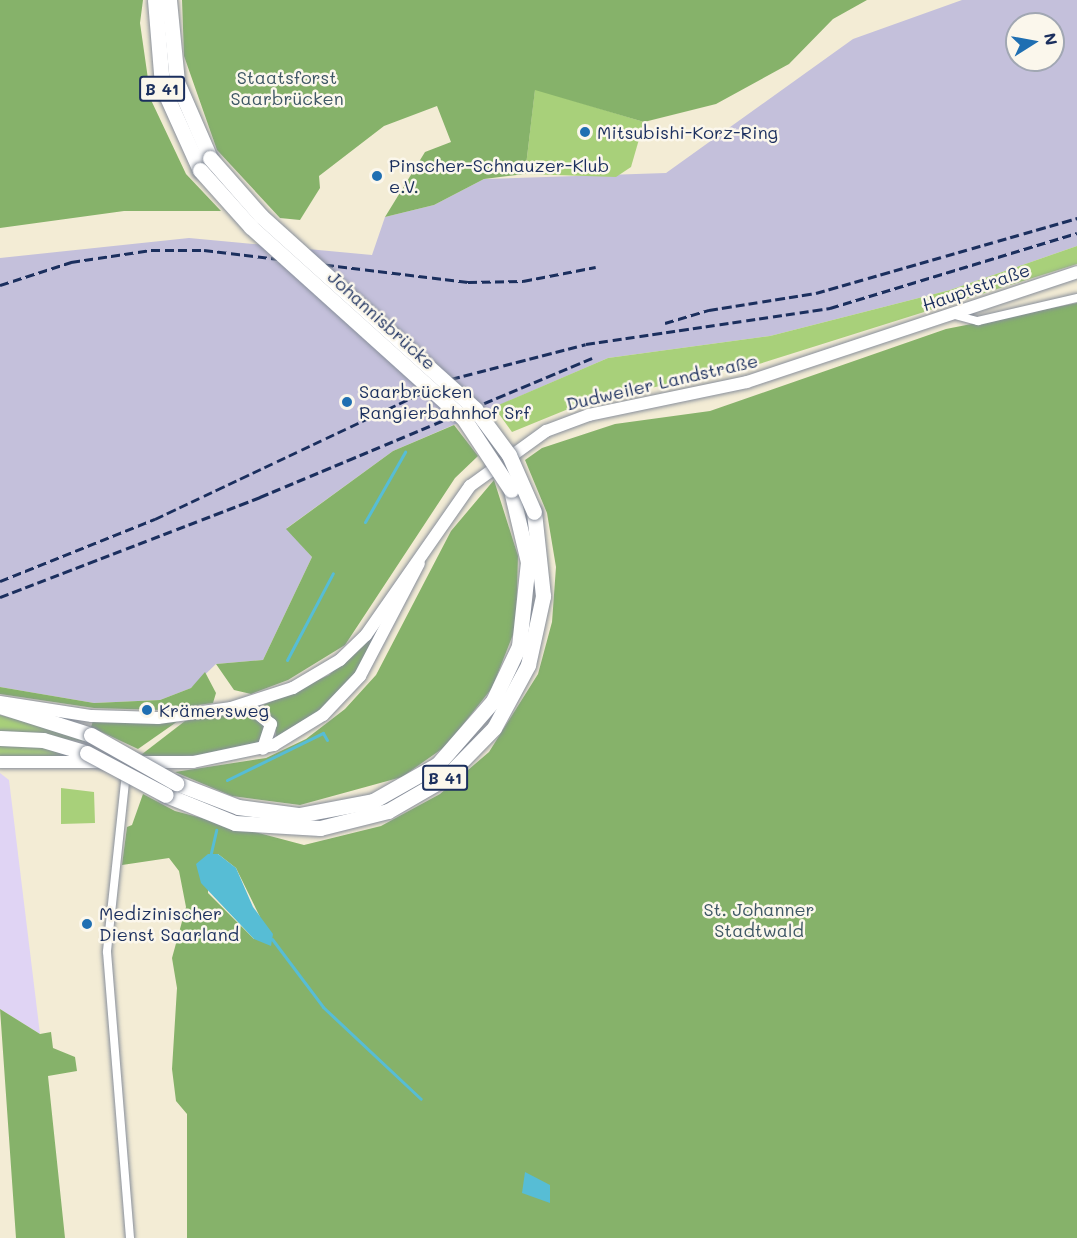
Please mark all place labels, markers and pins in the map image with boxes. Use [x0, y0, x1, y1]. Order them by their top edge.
place label: Mitsubishi-Korz-Ring [597, 121, 778, 143]
marker: Mitsubishi-Korz-Ring [578, 125, 592, 139]
place label: Pinscher-Schnauzer-Klub e.V. [389, 155, 609, 198]
marker: Pinscher-Schnauzer-Klub e.V. [370, 169, 384, 183]
place label: Saarbrücken Rangierbahnhof Srf [359, 381, 530, 424]
marker: Saarbrücken Rangierbahnhof Srf [340, 395, 354, 409]
place label: Krämersweg [159, 699, 269, 721]
marker: Krämersweg [140, 703, 154, 717]
place label: Medizinischer Dienst Saarland [99, 903, 239, 946]
marker: Medizinischer Dienst Saarland [80, 917, 94, 931]

